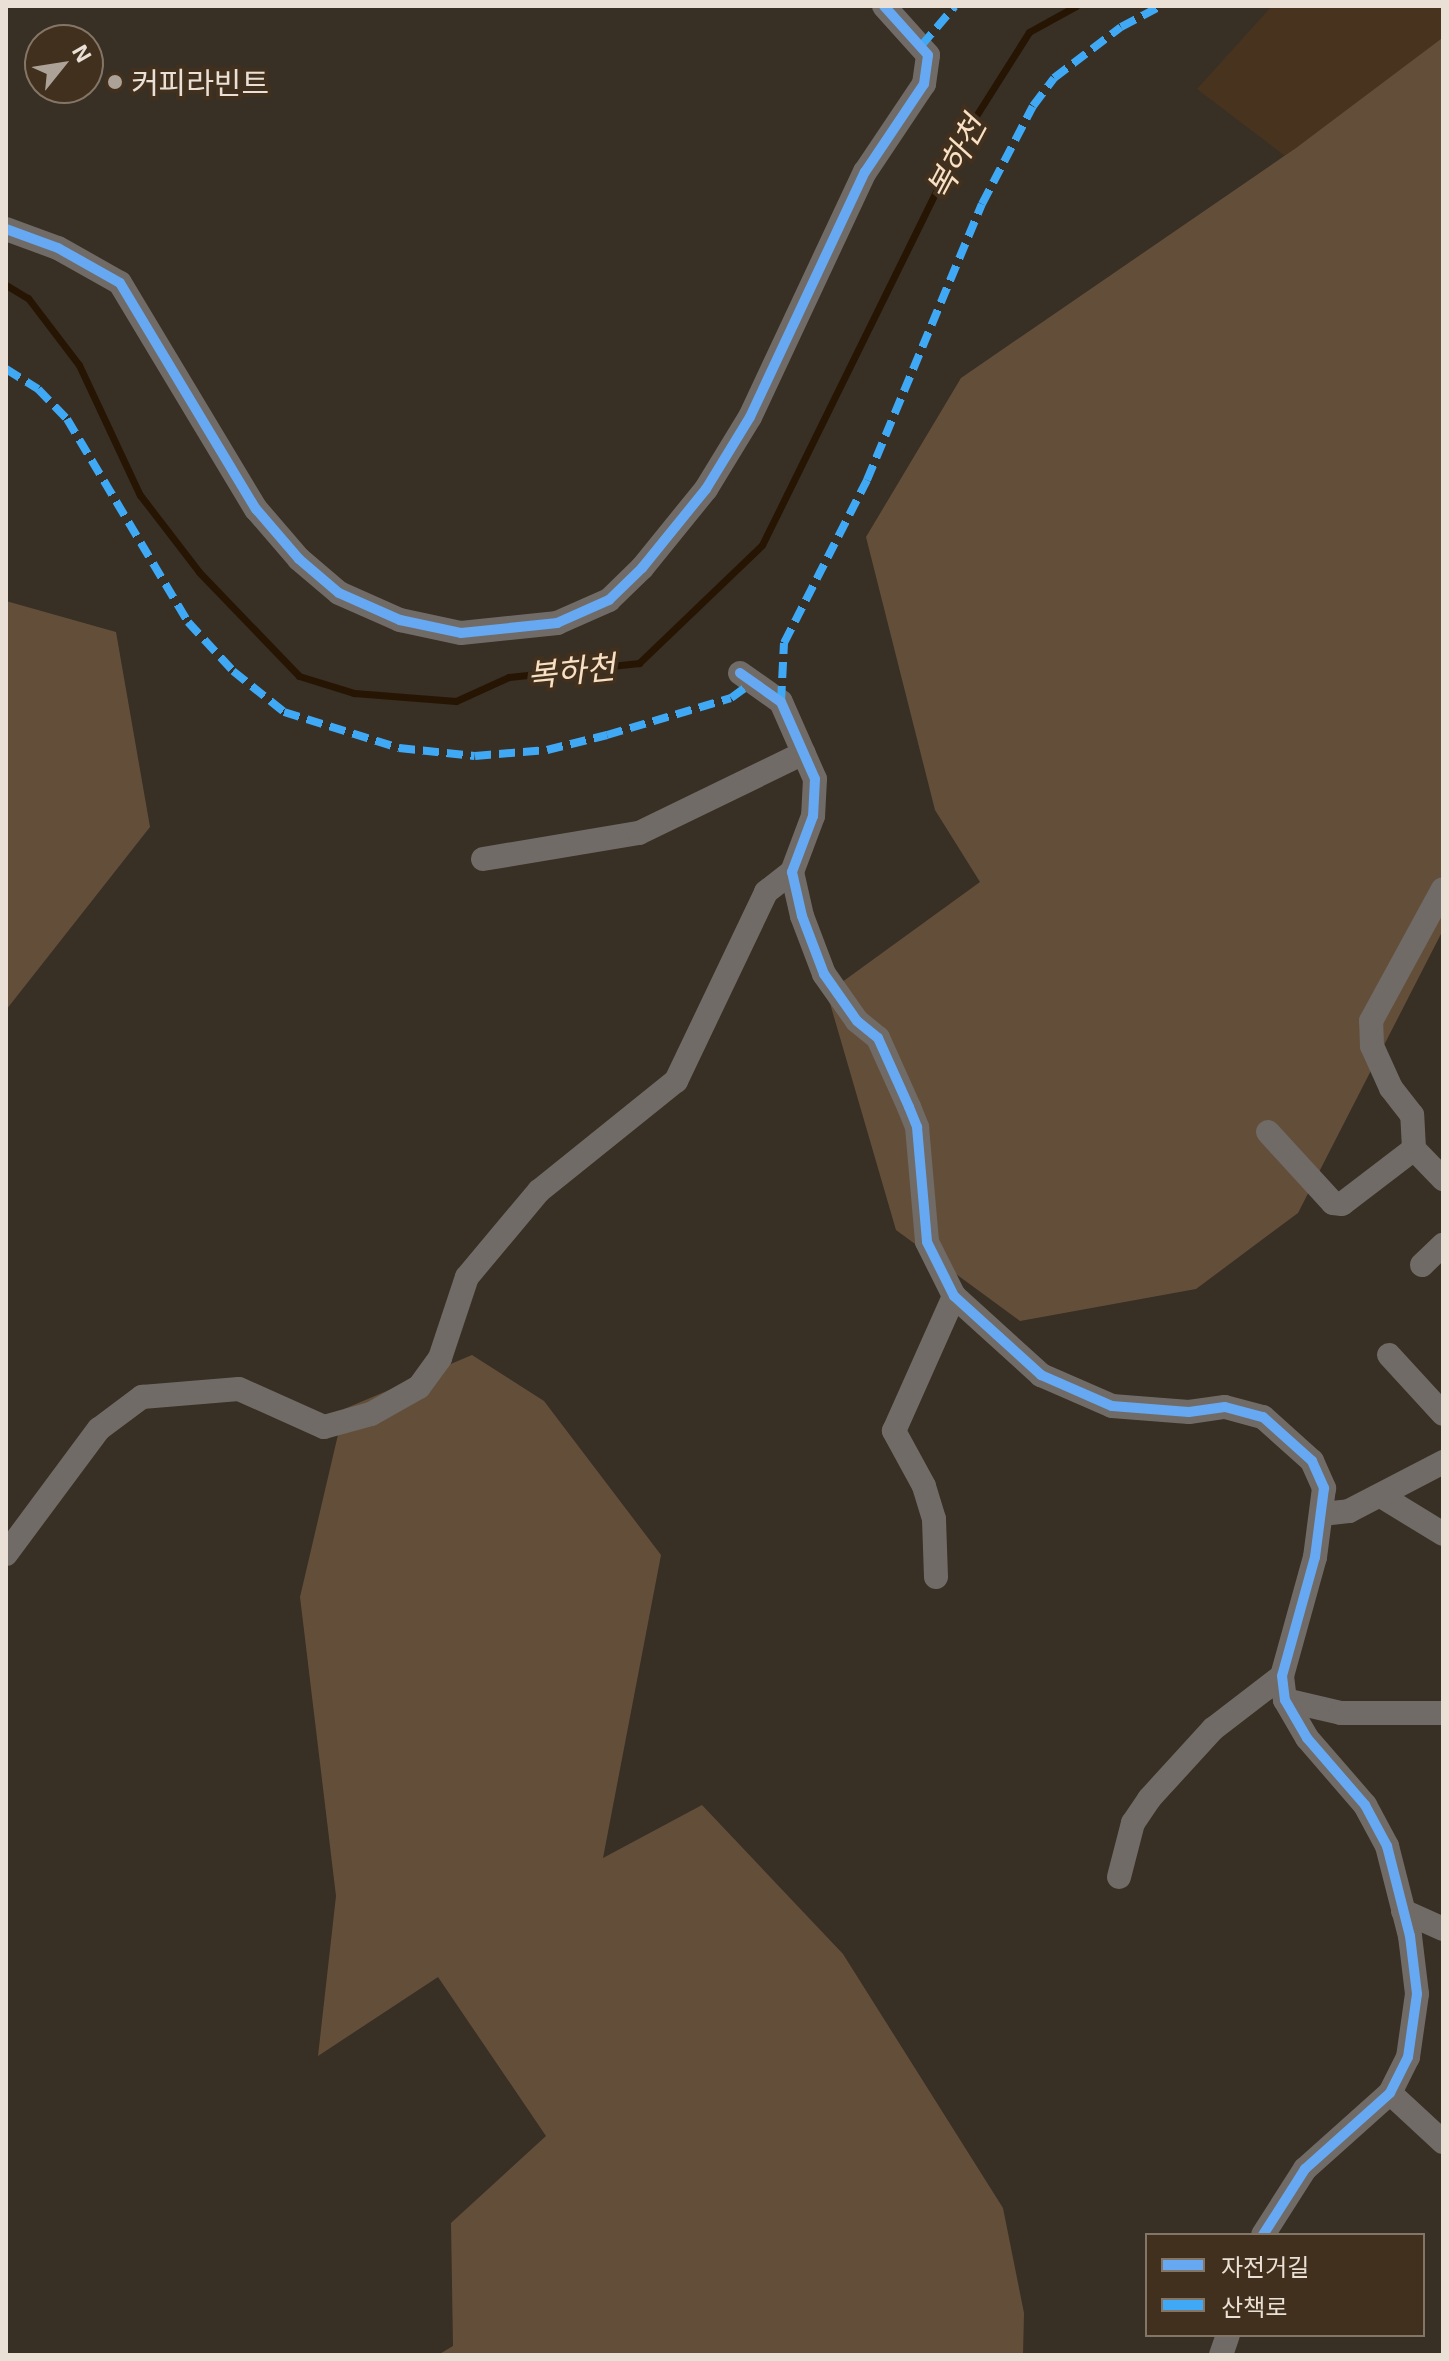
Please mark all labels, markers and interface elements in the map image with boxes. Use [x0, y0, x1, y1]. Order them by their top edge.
north arrow [24, 24, 104, 104]
text: N [68, 40, 98, 66]
place label: 커피라빈트 [131, 64, 269, 100]
marker: 커피라빈트 [106, 73, 124, 91]
water label: 복하천 [917, 109, 993, 205]
water label: 복하천 [525, 646, 617, 694]
legend [1145, 2233, 1425, 2337]
text: 자전거길 [1221, 2252, 1309, 2281]
text: 산책로 [1221, 2292, 1287, 2321]

